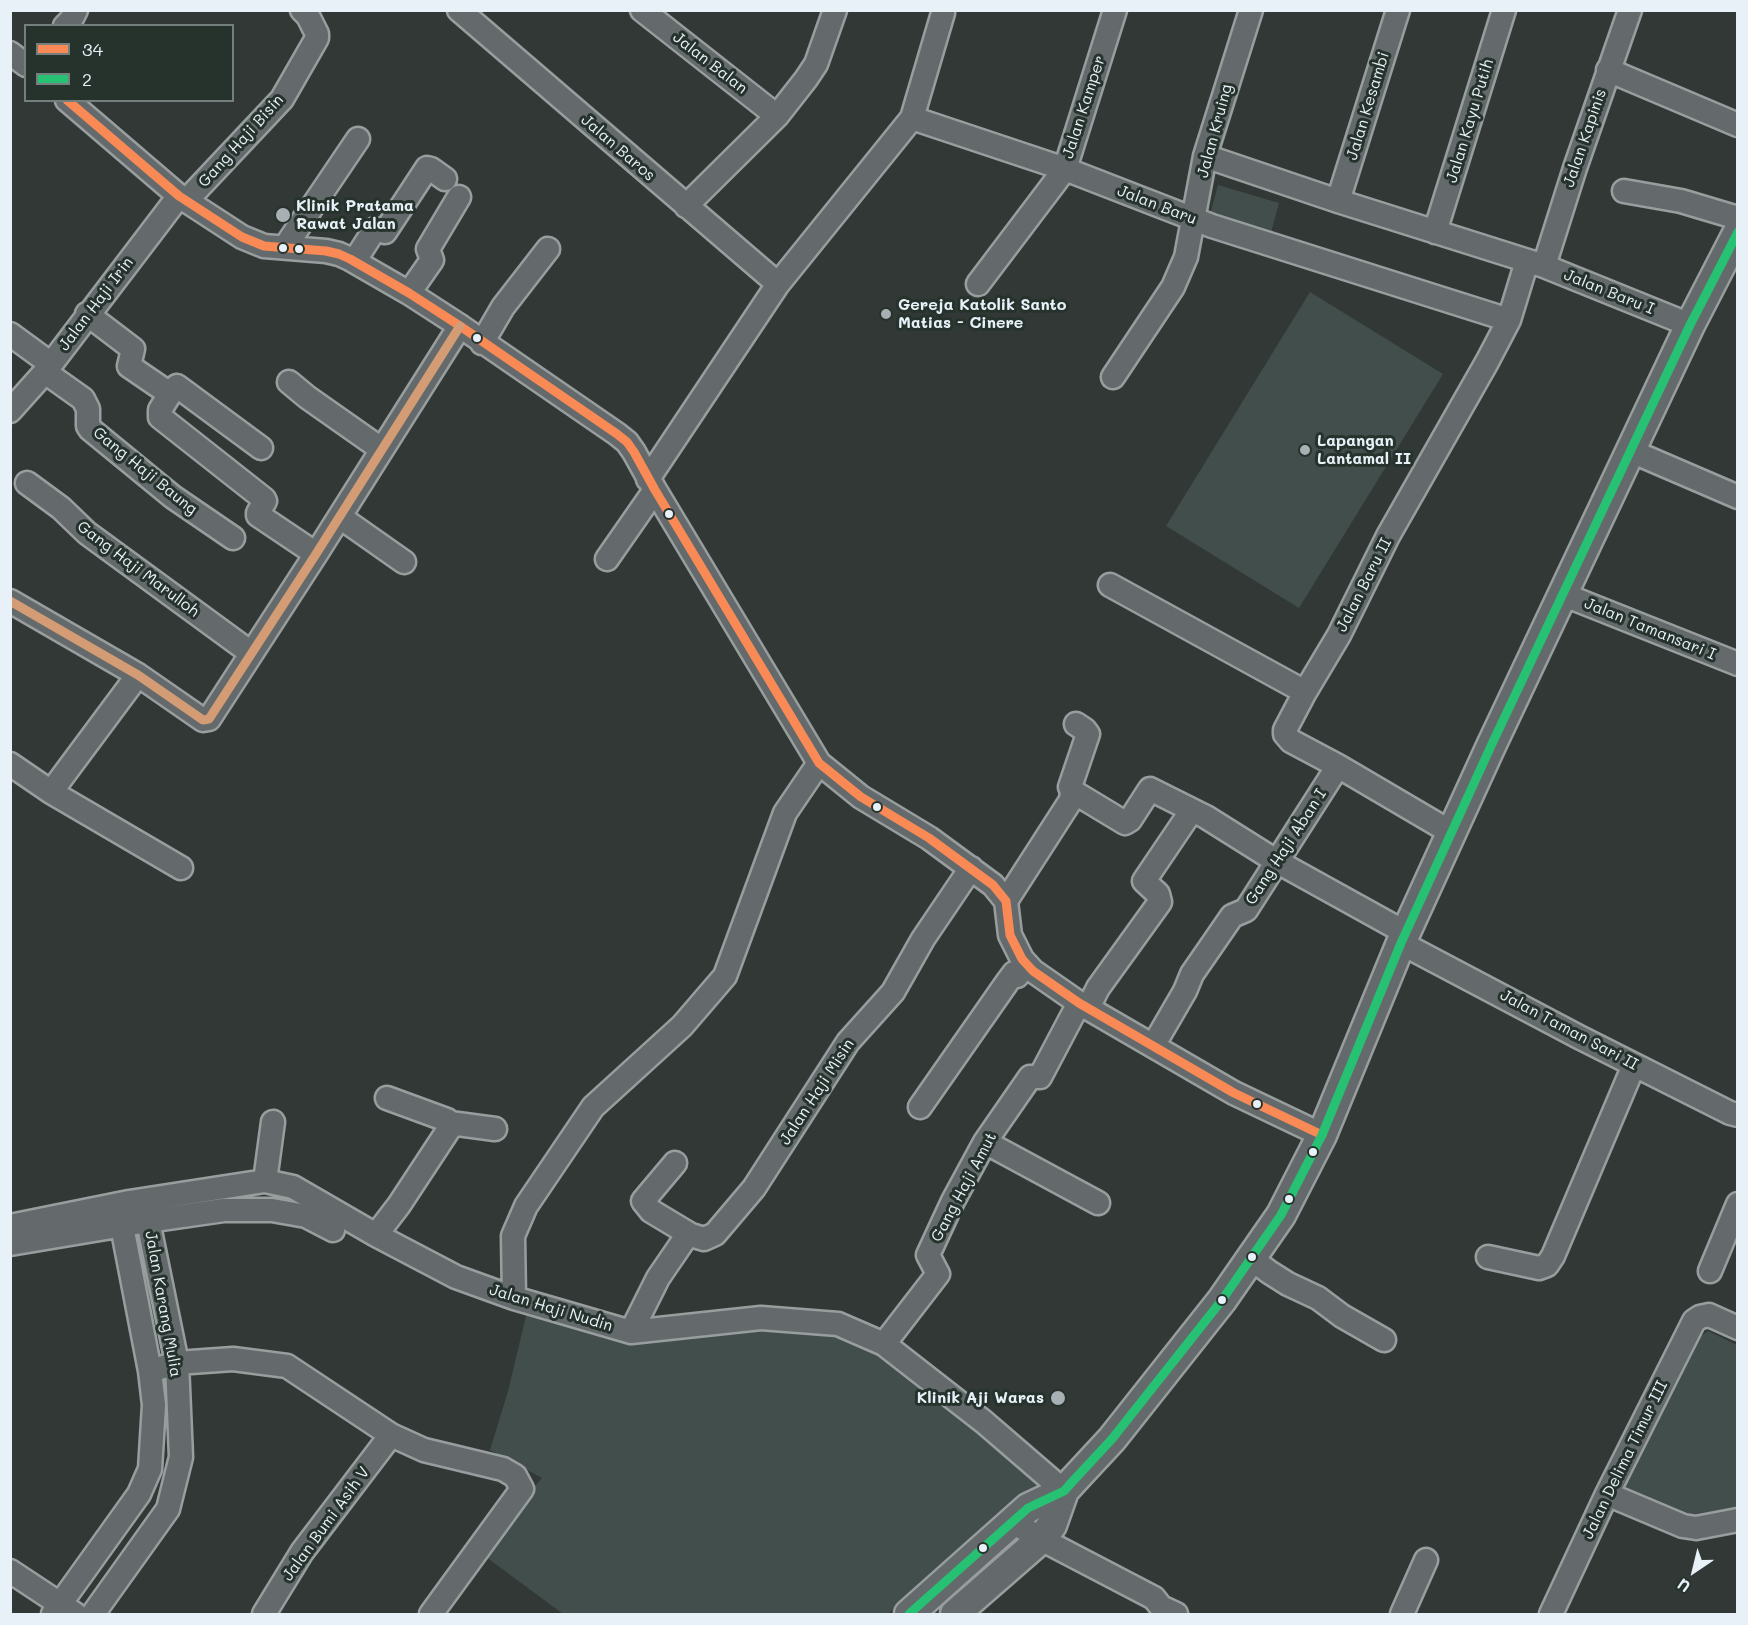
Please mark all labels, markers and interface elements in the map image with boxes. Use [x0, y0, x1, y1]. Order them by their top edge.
legend [24, 24, 234, 102]
street label: Jalan Balan [669, 28, 751, 98]
text: 34 [82, 37, 103, 61]
street label: Jalan Kesambi [1342, 50, 1394, 162]
street label: Jalan Kamper [1058, 53, 1110, 161]
street label: Jalan Kayu Putih [1442, 57, 1498, 185]
text: 2 [82, 67, 92, 91]
street label: Jalan Kruing [1193, 82, 1237, 180]
street label: Jalan Kapinis [1559, 86, 1611, 190]
street label: Gang Haji Bisin [194, 91, 288, 191]
street label: Jalan Baros [577, 111, 659, 185]
street label: Jalan Baru [1115, 181, 1199, 229]
place label: Klinik Pratama Rawat Jalan [296, 196, 414, 234]
marker: Klinik Pratama Rawat Jalan [274, 206, 292, 224]
unlabelled marker [277, 242, 289, 254]
unlabelled marker [293, 243, 305, 255]
street label: Jalan Haji Irin [55, 253, 137, 355]
street label: Jalan Baru I [1561, 265, 1657, 319]
place label: Gereja Katolik Santo Matias - Cinere [898, 295, 1066, 333]
marker: Gereja Katolik Santo Matias - Cinere [879, 307, 893, 321]
unlabelled marker [471, 332, 483, 344]
street label: Gang Haji Baung [89, 423, 201, 519]
place label: Lapangan Lantamal II [1317, 431, 1411, 469]
marker: Lapangan Lantamal II [1298, 443, 1312, 457]
unlabelled marker [663, 508, 675, 520]
street label: Gang Haji Marulloh [73, 517, 203, 621]
street label: Jalan Baru II [1332, 535, 1396, 635]
street label: Jalan Tamansari I [1582, 594, 1718, 664]
street label: Gang Haji Aban I [1241, 786, 1331, 908]
unlabelled marker [871, 801, 883, 813]
street label: Jalan Taman Sari II [1497, 986, 1641, 1074]
street label: Jalan Haji Misin [776, 1035, 858, 1149]
unlabelled marker [1251, 1098, 1263, 1110]
street label: Gang Haji Amut [927, 1129, 1001, 1245]
unlabelled marker [1307, 1146, 1319, 1158]
unlabelled marker [1283, 1193, 1295, 1205]
street label: Jalan Karang Mulia [141, 1229, 185, 1379]
unlabelled marker [1246, 1251, 1258, 1263]
street label: Jalan Haji Nudin [487, 1280, 615, 1336]
unlabelled marker [1216, 1294, 1228, 1306]
street label: Jalan Delima Timur III [1578, 1378, 1672, 1542]
place label: Klinik Aji Waras [917, 1388, 1044, 1408]
marker: Klinik Aji Waras [1049, 1389, 1067, 1407]
street label: Jalan Bumi Asih V [278, 1463, 374, 1585]
north arrow [1664, 1541, 1724, 1601]
unlabelled marker [977, 1542, 989, 1554]
text: U [1673, 1574, 1694, 1598]

